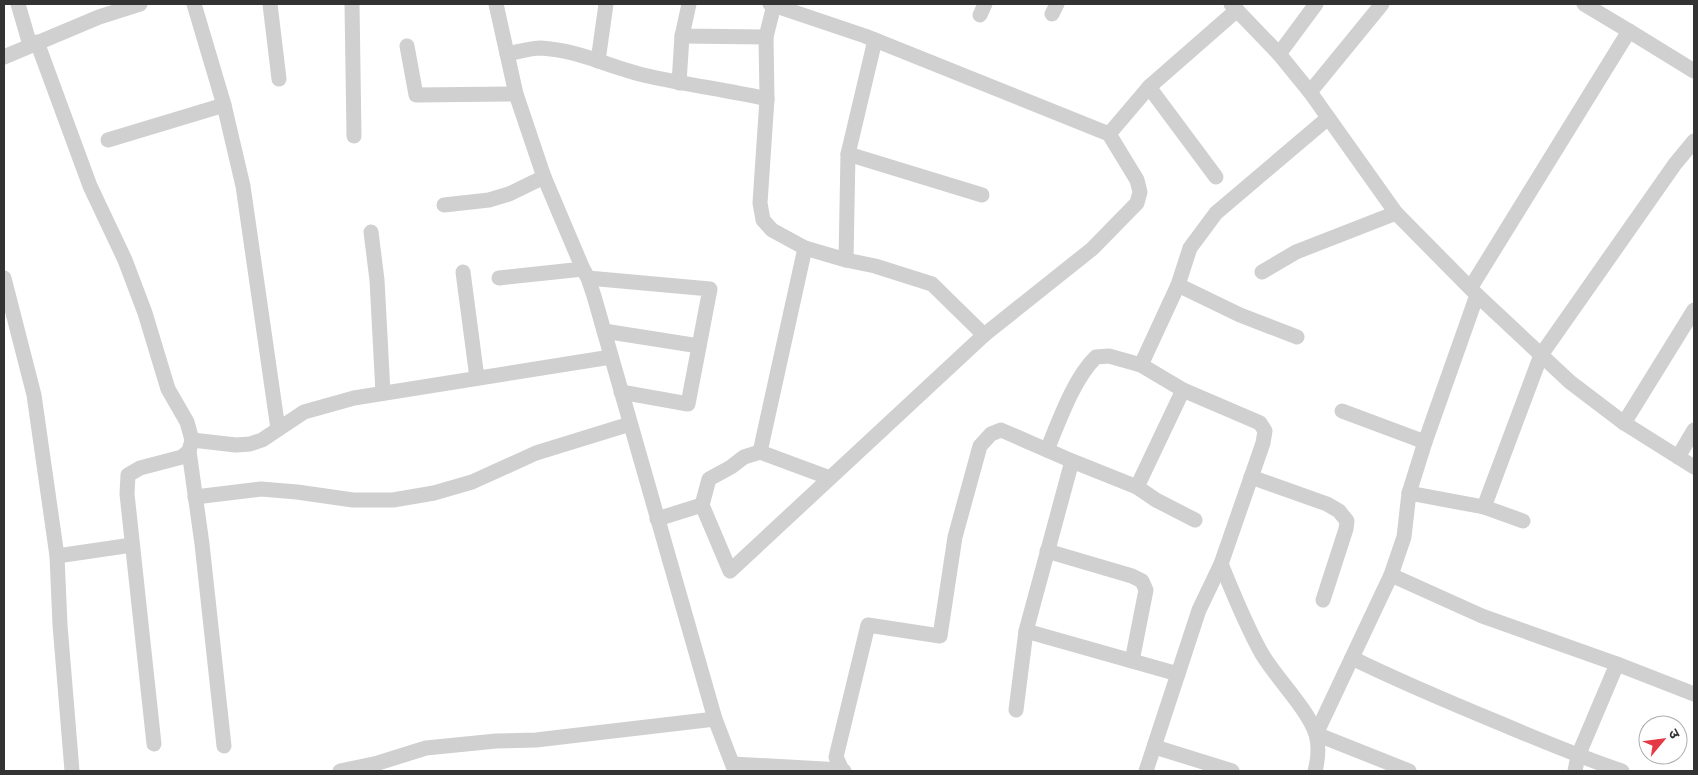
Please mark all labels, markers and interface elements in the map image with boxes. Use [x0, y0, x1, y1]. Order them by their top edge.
north arrow [1638, 715, 1688, 765]
text: उ [1665, 727, 1682, 742]

